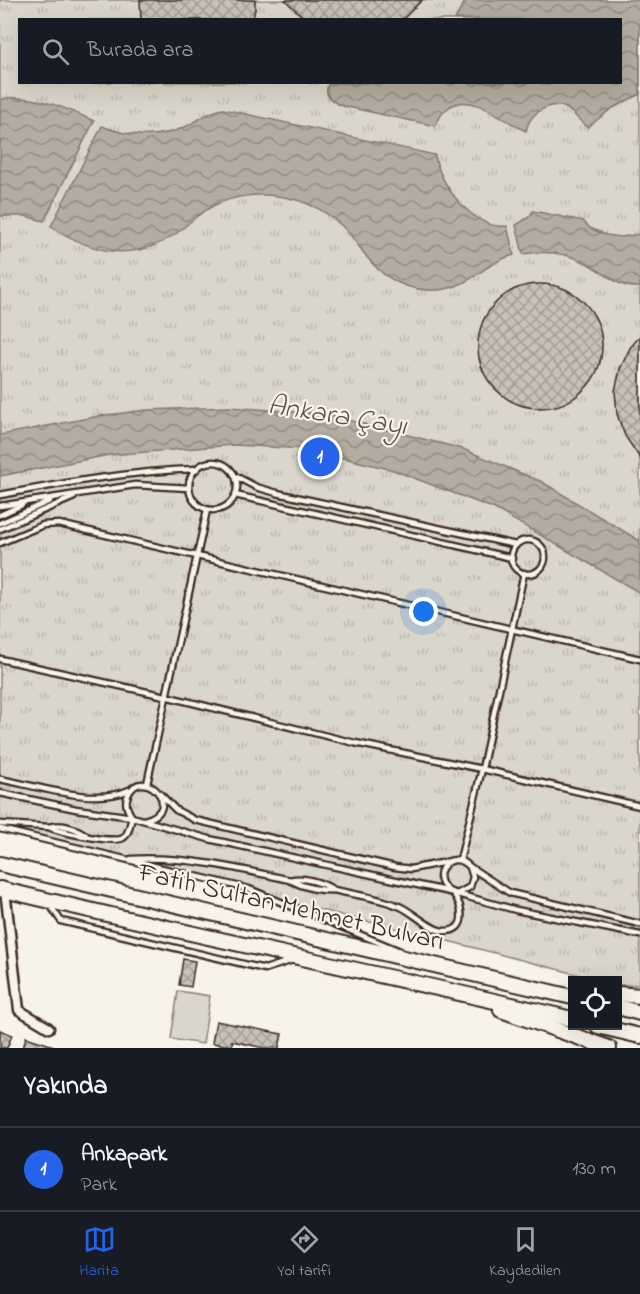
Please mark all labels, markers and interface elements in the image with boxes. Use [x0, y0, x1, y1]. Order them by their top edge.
search box [18, 18, 622, 84]
icon: search [39, 35, 72, 68]
text: Burada ara [87, 35, 193, 67]
water label: Ankara Çayı [264, 386, 410, 448]
pin: 1 [300, 434, 340, 480]
your location [409, 597, 438, 626]
street label: Fatih Sultan Mehmet Bulvarı [133, 854, 448, 962]
map controls [568, 976, 622, 1030]
button: locate [568, 976, 622, 1030]
text: Yakında [24, 1068, 108, 1106]
text: Ankapark [81, 1139, 167, 1171]
text: 1 [40, 1155, 47, 1184]
text: 130 m [572, 1155, 616, 1184]
text: Park [81, 1171, 117, 1200]
tab: Harita [79, 1223, 119, 1283]
tab: Yol tarifi [277, 1223, 331, 1283]
tab: Kaydedilen [489, 1223, 561, 1283]

